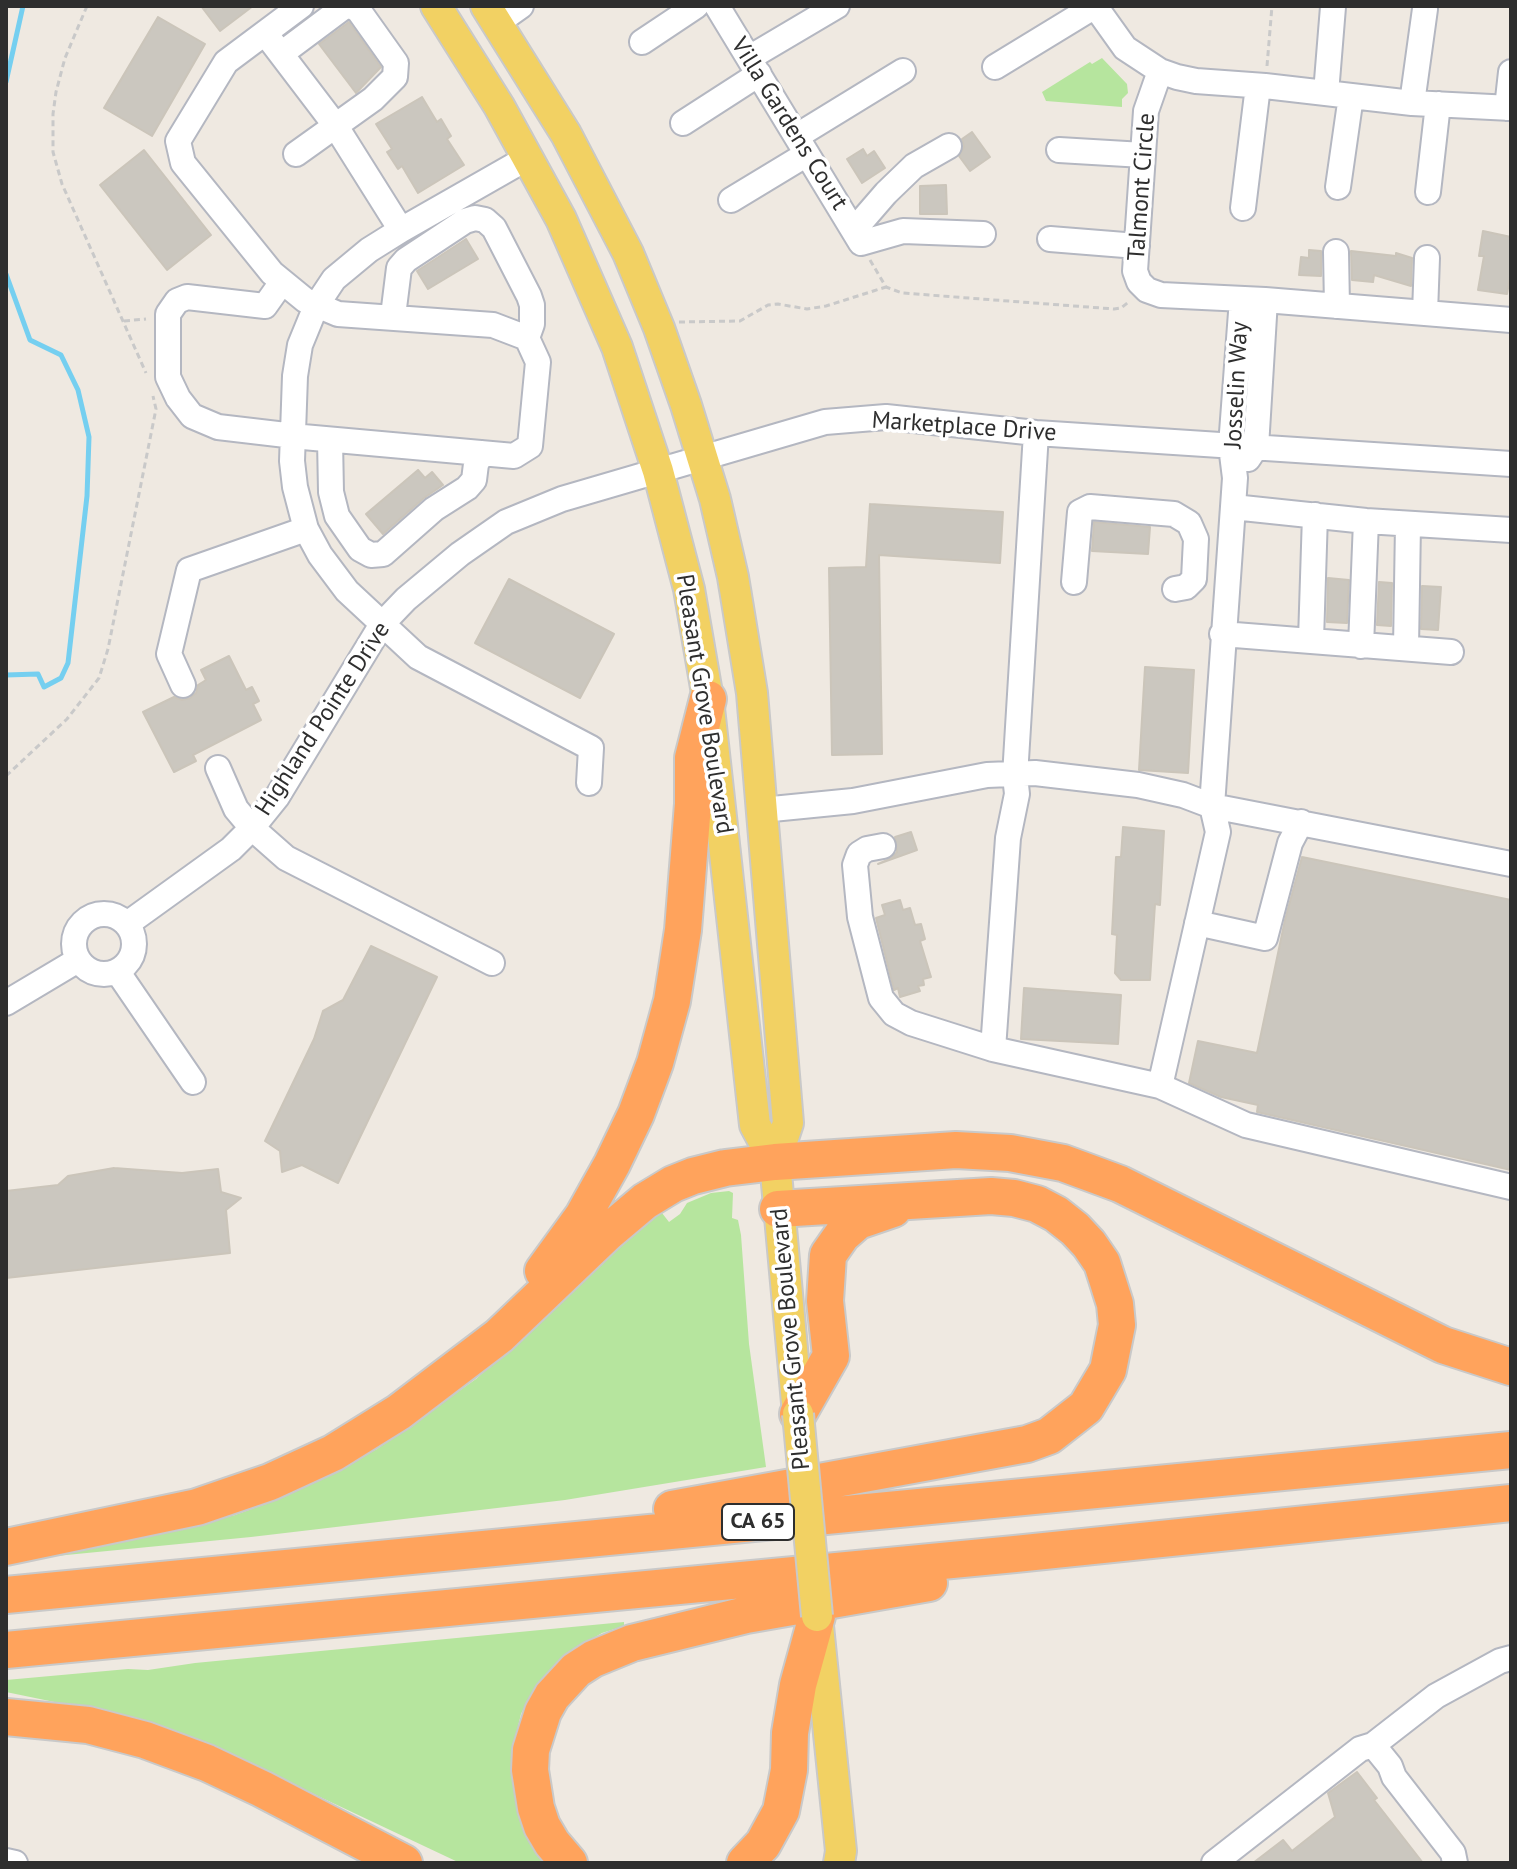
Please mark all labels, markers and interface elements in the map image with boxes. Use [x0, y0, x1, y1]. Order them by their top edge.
street label: Villa Gardens Court [724, 33, 854, 215]
street label: Talmont Circle [1122, 112, 1162, 262]
street label: Josselin Way [1219, 321, 1255, 449]
street label: Marketplace Drive [871, 406, 1057, 448]
street label: Pleasant Grove Boulevard [669, 572, 739, 836]
street label: Highland Pointe Drive [250, 617, 396, 821]
street label: Pleasant Grove Boulevard [765, 1207, 817, 1471]
road number: CA 65 [722, 1504, 794, 1540]

